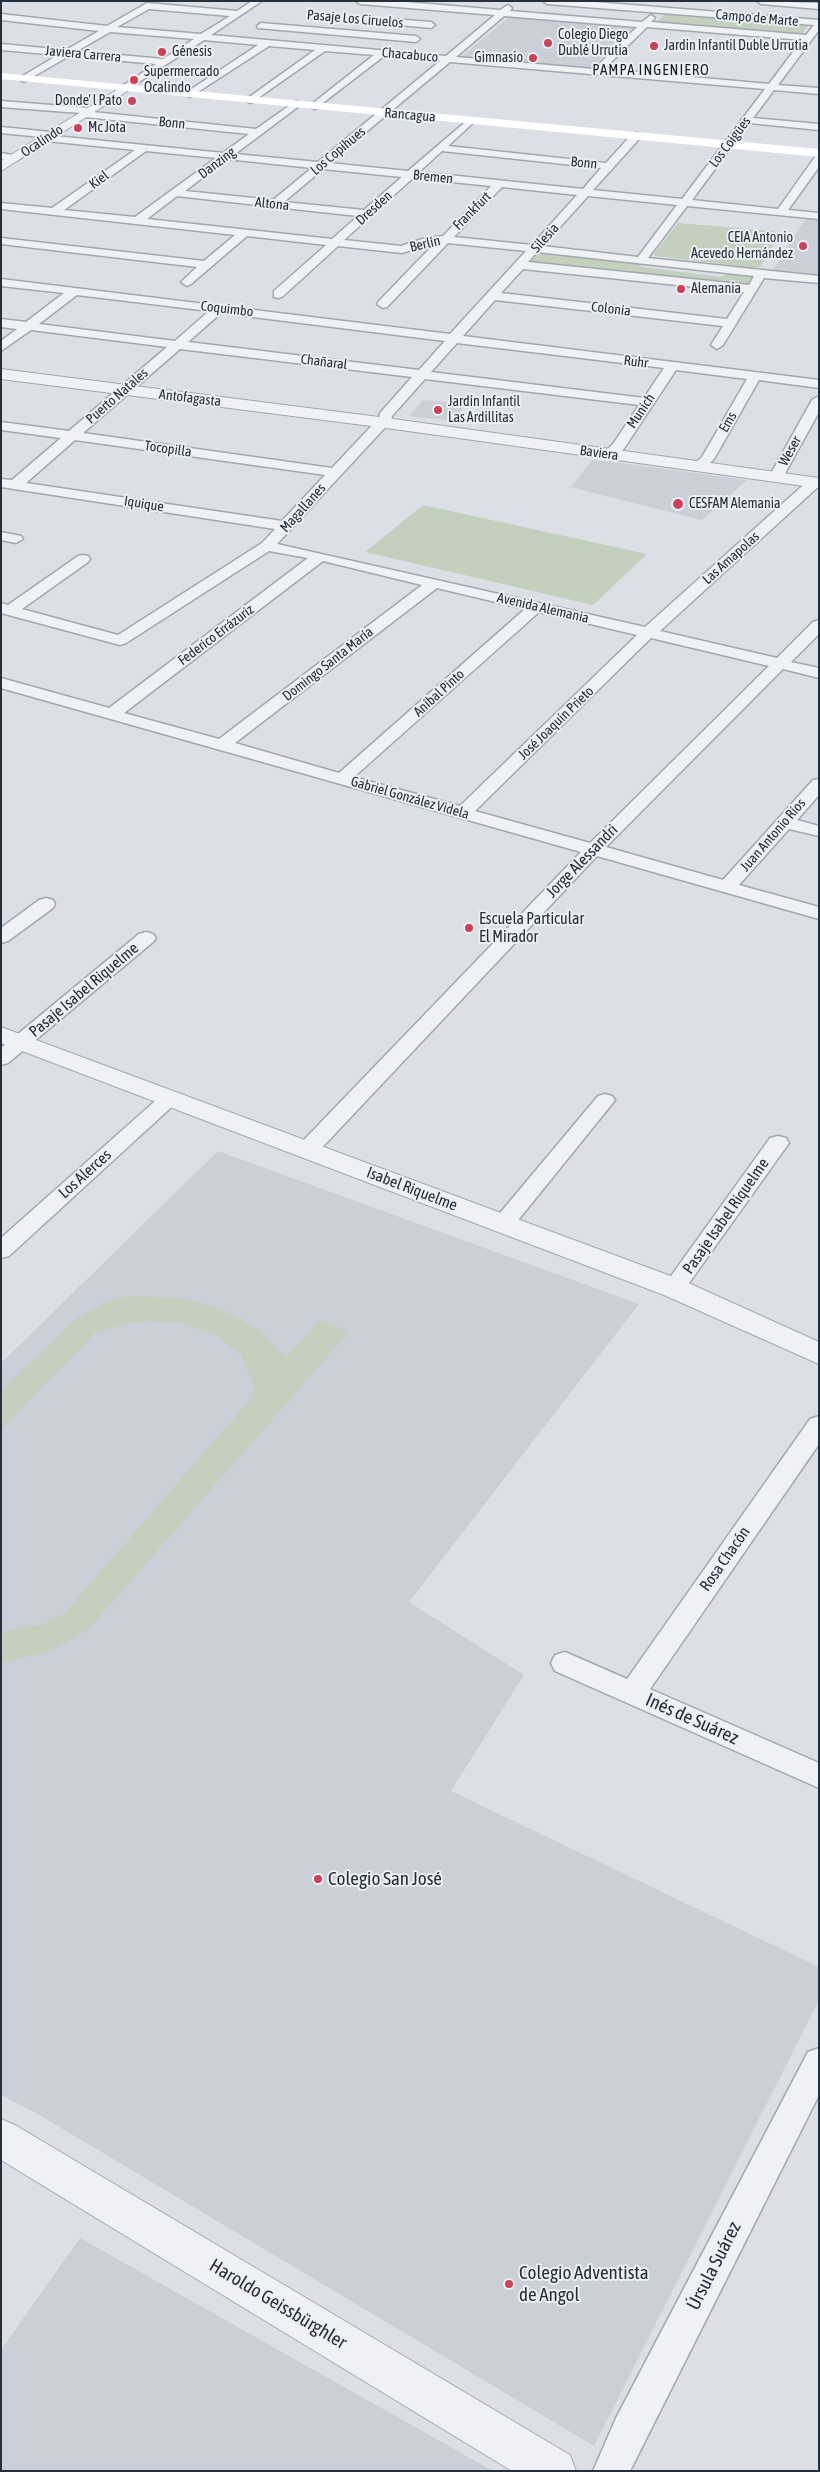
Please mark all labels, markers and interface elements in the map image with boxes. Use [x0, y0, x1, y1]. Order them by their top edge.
street label: Pasaje Los Ciruelos [306, 6, 404, 32]
street label: Campo de Marte [715, 6, 799, 30]
place label: Colegio Diego Dublé Urrutia [558, 27, 628, 59]
marker: Colegio Diego Dublé Urrutia [542, 37, 554, 49]
place label: Jardin Infantil Duble Urrutia [664, 38, 808, 54]
marker: Jardin Infantil Duble Urrutia [648, 40, 660, 52]
street label: Javiera Carrera [44, 42, 122, 66]
place label: Génesis [172, 44, 212, 60]
street label: Chacabuco [381, 44, 439, 66]
marker: Génesis [156, 46, 168, 58]
place label: Gimnasio [474, 50, 523, 66]
marker: Gimnasio [527, 52, 539, 64]
district label: PAMPA INGENIERO [590, 61, 712, 79]
place label: Supermercado Ocalindo [144, 64, 219, 96]
marker: Supermercado Ocalindo [128, 74, 140, 86]
place label: Donde' l Pato [55, 93, 122, 109]
marker: Donde' l Pato [126, 95, 138, 107]
street label: Rancagua [384, 104, 436, 126]
street label: Bonn [158, 113, 186, 133]
street label: Los Coigües [706, 113, 754, 171]
place label: Mc Jota [88, 120, 126, 136]
street label: Ocalindo [18, 121, 66, 161]
marker: Mc Jota [72, 122, 84, 134]
street label: Los Copihues [307, 123, 369, 179]
street label: Danzing [195, 144, 239, 182]
street label: Bonn [570, 153, 598, 173]
street label: Kiel [86, 167, 112, 193]
street label: Bremen [412, 167, 454, 187]
street label: Dresden [352, 187, 396, 229]
street label: Frankfurt [449, 188, 495, 234]
street label: Altona [254, 194, 290, 214]
street label: Silesia [527, 220, 563, 256]
place label: CEIA Antonio Acevedo Hernández [691, 230, 793, 262]
street label: Berlín [408, 232, 442, 256]
marker: CEIA Antonio Acevedo Hernández [797, 240, 809, 252]
place label: Alemania [691, 281, 741, 297]
marker: Alemania [675, 283, 687, 295]
street label: Coquimbo [200, 297, 254, 321]
street label: Colonia [590, 298, 632, 320]
street label: Chañaral [300, 351, 348, 373]
street label: Ruhr [623, 352, 649, 372]
street label: Puerto Natales [83, 365, 151, 427]
street label: Antofagasta [158, 386, 222, 410]
street label: Munich [623, 391, 659, 431]
place label: Jardín Infantil Las Ardillitas [448, 394, 520, 427]
marker: Jardín Infantil Las Ardillitas [432, 404, 444, 416]
street label: Ems [715, 409, 741, 435]
street label: Weser [775, 433, 805, 469]
street label: Tocopilla [143, 437, 193, 461]
street label: Baviera [579, 442, 619, 464]
street label: Magallanes [277, 480, 329, 536]
street label: Iquique [123, 493, 165, 515]
place label: CESFAM Alemania [689, 496, 781, 512]
marker: CESFAM Alemania [671, 497, 685, 511]
street label: Las Amapolas [699, 528, 763, 588]
street label: Avenida Alemania [495, 589, 591, 627]
street label: Federico Errázuriz [175, 601, 257, 669]
street label: Domingo Santa María [279, 623, 377, 705]
street label: Aníbal Pinto [410, 666, 468, 720]
street label: José Joaquín Prieto [515, 683, 597, 763]
street label: Gabriel González Videla [349, 773, 471, 823]
street label: Juan Antonio Ríos [737, 795, 809, 875]
street label: Jorge Alessandri [542, 820, 622, 902]
place label: Escuela Particular El Mirador [479, 909, 584, 947]
marker: Escuela Particular El Mirador [463, 922, 475, 934]
street label: Pasaje Isabel Riquelme [25, 939, 143, 1041]
street label: Los Alerces [55, 1145, 115, 1203]
street label: Pasaje Isabel Riquelme [679, 1154, 773, 1278]
street label: Isabel Riquelme [364, 1163, 460, 1215]
street label: Rosa Chacón [696, 1523, 754, 1595]
street label: Inés de Suárez [642, 1688, 742, 1750]
place label: Colegio San José [328, 1868, 442, 1890]
marker: Colegio San José [312, 1873, 324, 1885]
street label: Úrsula Suárez [682, 2218, 746, 2314]
street label: Haroldo Geissbürghler [205, 2254, 351, 2354]
place label: Colegio Adventista de Angol [519, 2262, 649, 2306]
marker: Colegio Adventista de Angol [503, 2278, 515, 2290]

